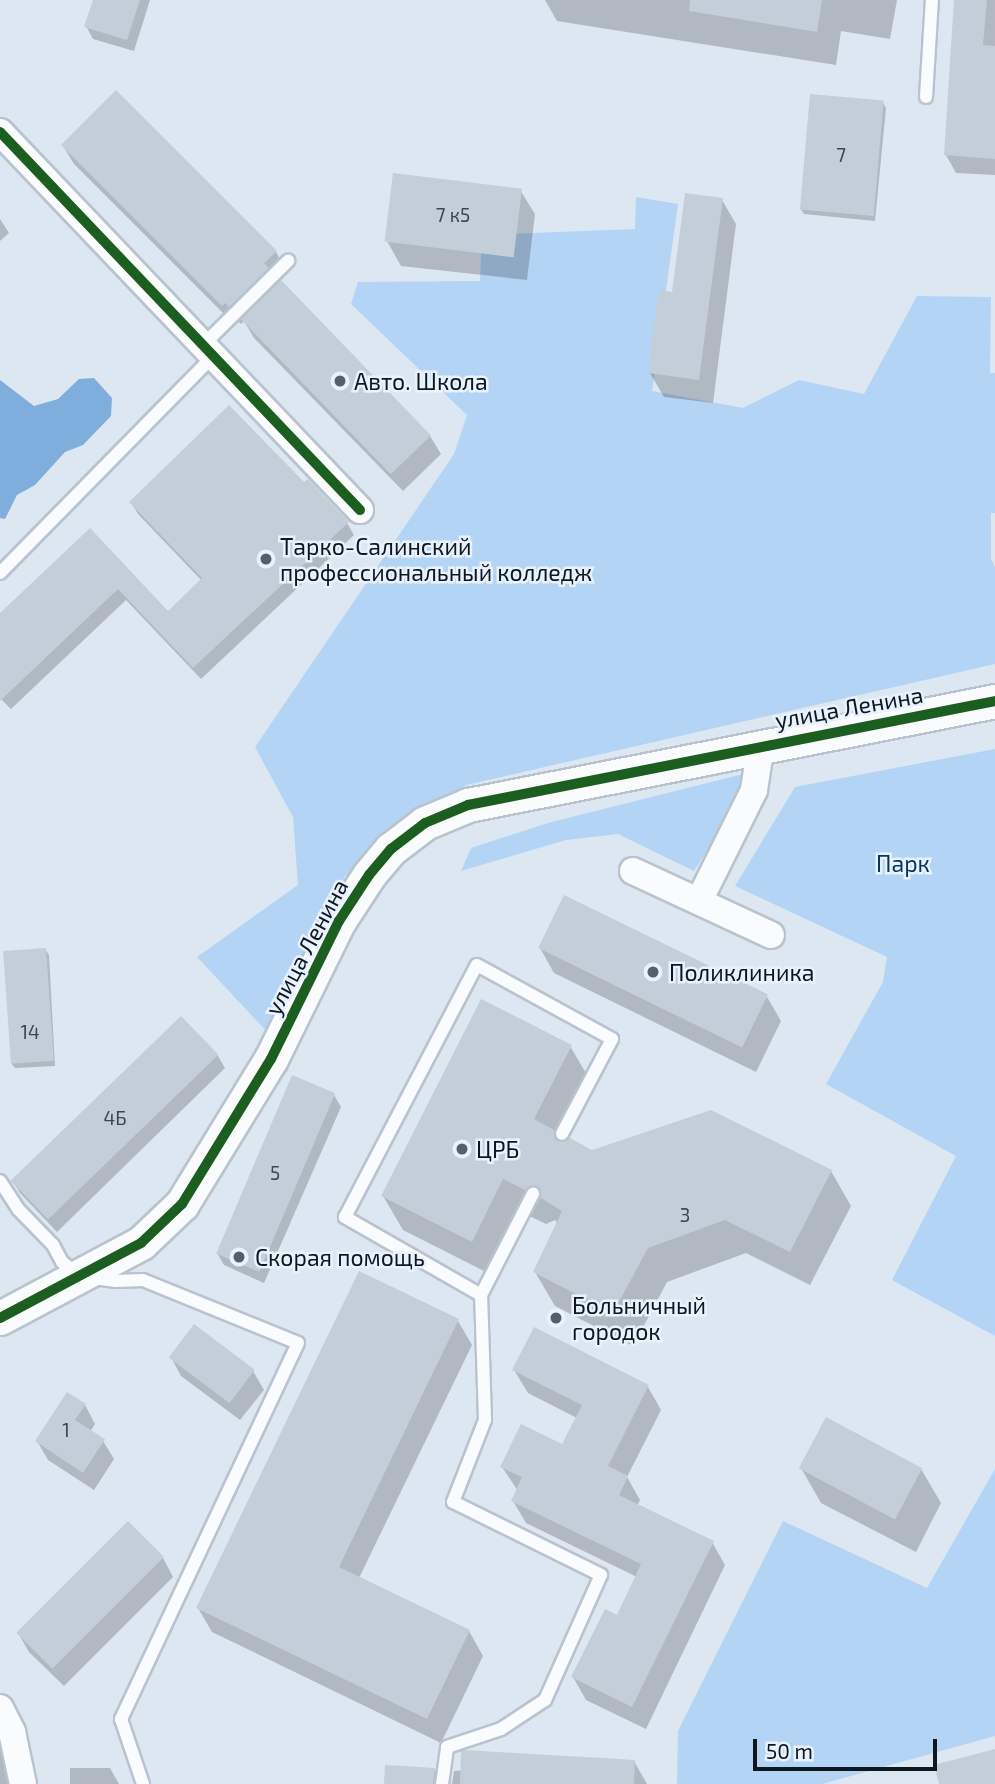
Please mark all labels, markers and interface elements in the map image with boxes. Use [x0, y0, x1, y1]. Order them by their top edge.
house number: 7 [836, 144, 846, 166]
house number: 7 к5 [436, 204, 470, 226]
place label: Авто. Школа [354, 367, 488, 395]
marker: Авто. Школа [332, 373, 348, 389]
place label: Тарко-Салинский профессиональный колледж [280, 532, 592, 586]
marker: Тарко-Салинский профессиональный колледж [258, 551, 274, 567]
street label: улица Ленина [773, 680, 925, 734]
park label: Парк [876, 849, 930, 877]
street label: улица Ленина [259, 874, 353, 1020]
place label: Поликлиника [669, 958, 814, 986]
marker: Поликлиника [643, 962, 663, 982]
house number: 14 [20, 1021, 40, 1043]
house number: 4Б [103, 1107, 127, 1129]
place label: ЦРБ [476, 1135, 519, 1163]
marker: ЦРБ [454, 1141, 470, 1157]
house number: 5 [270, 1162, 280, 1184]
house number: 3 [680, 1204, 690, 1226]
place label: Скорая помощь [255, 1243, 425, 1271]
marker: Скорая помощь [229, 1247, 249, 1267]
place label: Больничный городок [572, 1291, 706, 1345]
marker: Больничный городок [546, 1308, 566, 1328]
house number: 1 [62, 1419, 70, 1441]
scale bar [757, 1724, 941, 1768]
text: 50 m [766, 1738, 813, 1763]

